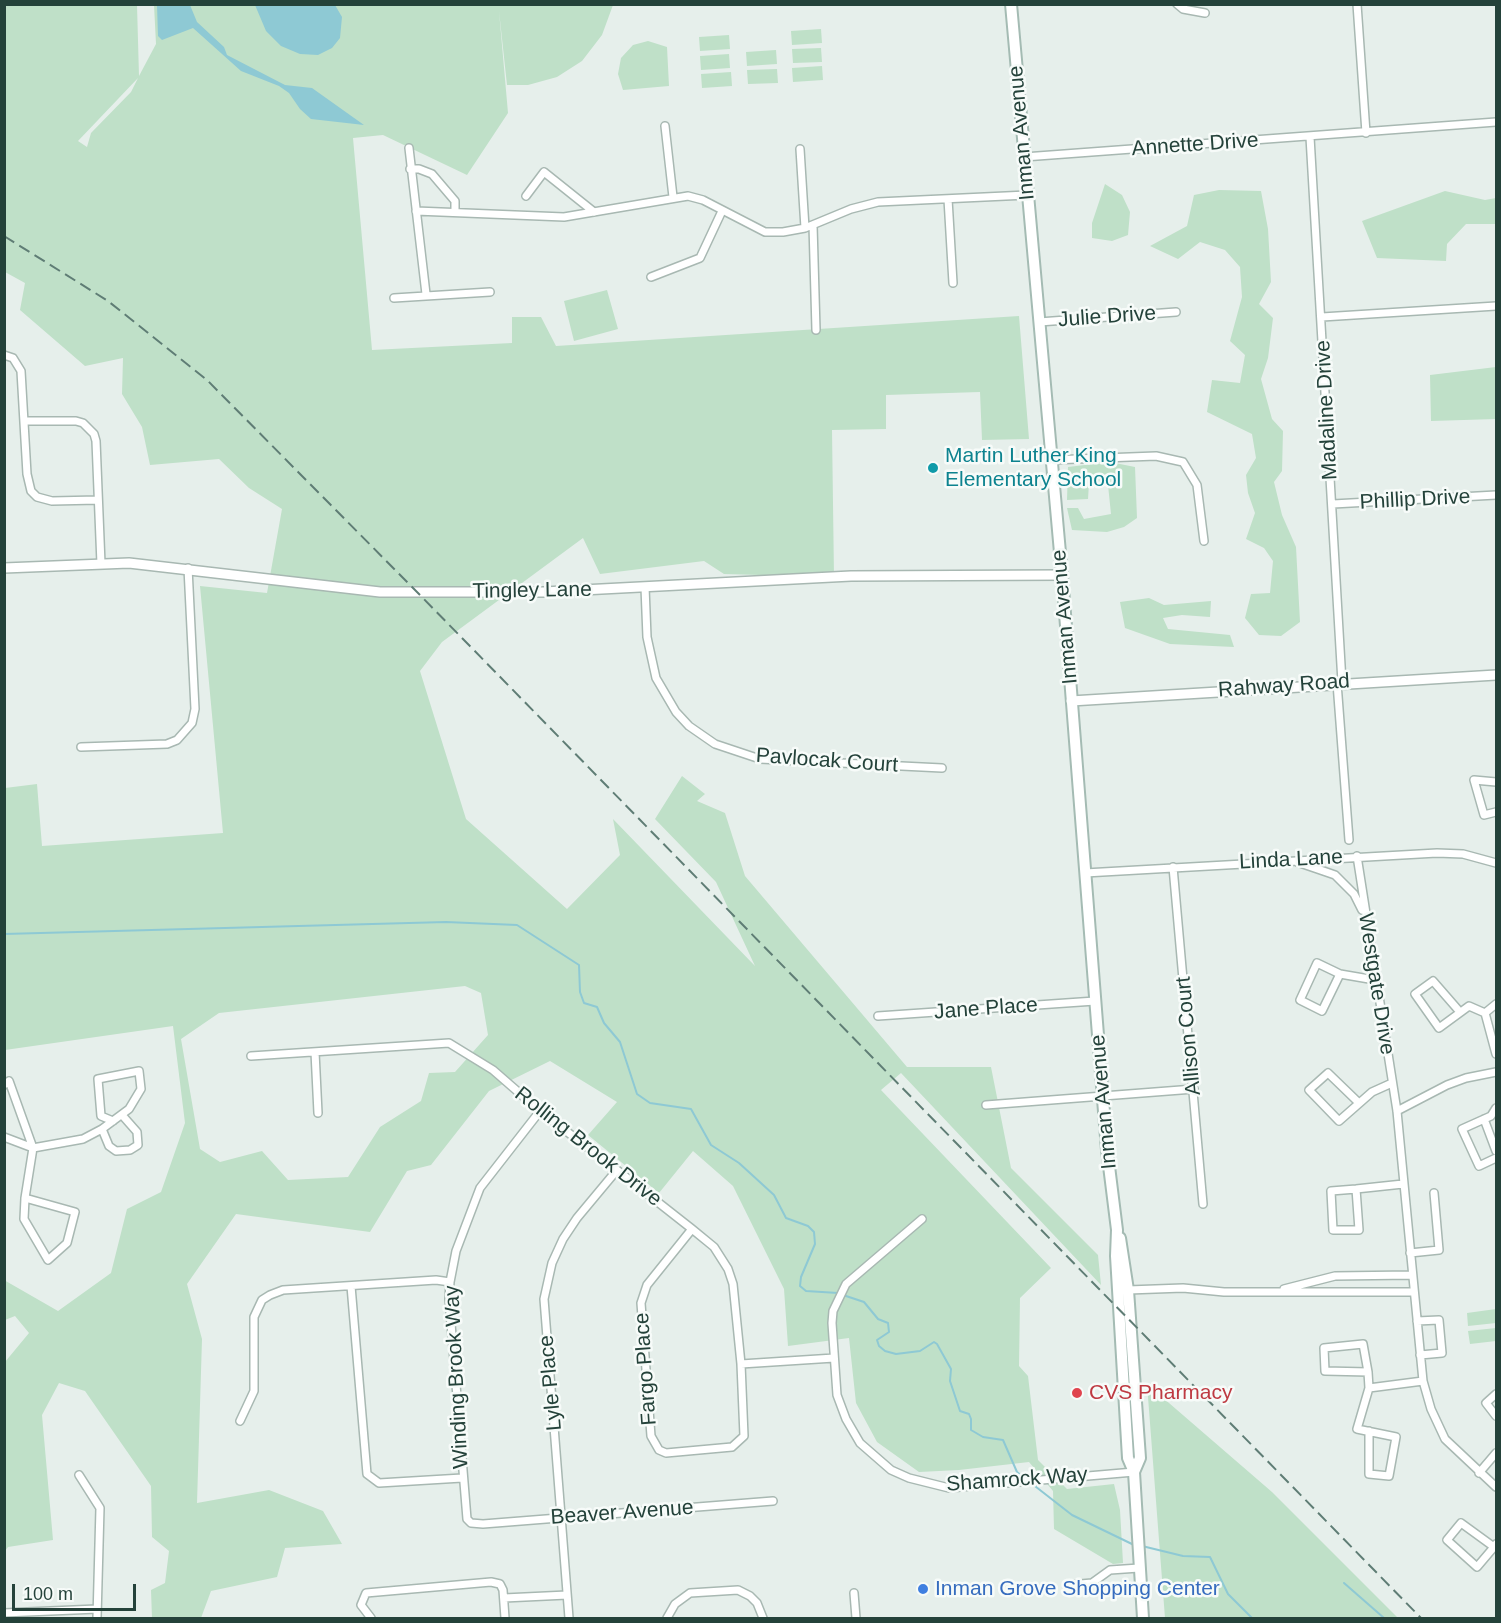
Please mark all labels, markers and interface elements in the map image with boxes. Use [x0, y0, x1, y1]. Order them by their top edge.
street label: Inman Avenue [1004, 65, 1040, 201]
street label: Annette Drive [1131, 128, 1259, 162]
street label: Julie Drive [1057, 301, 1157, 333]
street label: Madaline Drive [1311, 339, 1343, 481]
place label: Martin Luther King Elementary School [945, 443, 1121, 493]
marker: Martin Luther King Elementary School [926, 461, 940, 475]
street label: Phillip Drive [1359, 485, 1471, 515]
street label: Inman Avenue [1047, 549, 1083, 685]
street label: Tingley Lane [472, 577, 592, 605]
street label: Rahway Road [1217, 669, 1351, 703]
street label: Pavlocak Court [755, 743, 899, 779]
street label: Linda Lane [1238, 845, 1344, 875]
street label: Westgate Drive [1352, 911, 1400, 1057]
street label: Allison Court [1171, 976, 1207, 1096]
street label: Jane Place [933, 993, 1039, 1025]
street label: Inman Avenue [1086, 1034, 1122, 1170]
street label: Rolling Brook Drive [509, 1082, 667, 1212]
street label: Winding Brook Way [440, 1285, 474, 1469]
street label: Fargo Place [629, 1312, 663, 1426]
street label: Lyle Place [534, 1334, 568, 1432]
place label: CVS Pharmacy [1089, 1380, 1233, 1406]
marker: CVS Pharmacy [1070, 1386, 1084, 1400]
street label: Shamrock Way [946, 1462, 1088, 1498]
street label: Beaver Avenue [550, 1495, 694, 1531]
scale bar [15, 1572, 140, 1610]
place label: Inman Grove Shopping Center [935, 1576, 1220, 1602]
marker: Inman Grove Shopping Center [916, 1582, 930, 1596]
text: 100 m [23, 1584, 73, 1604]

